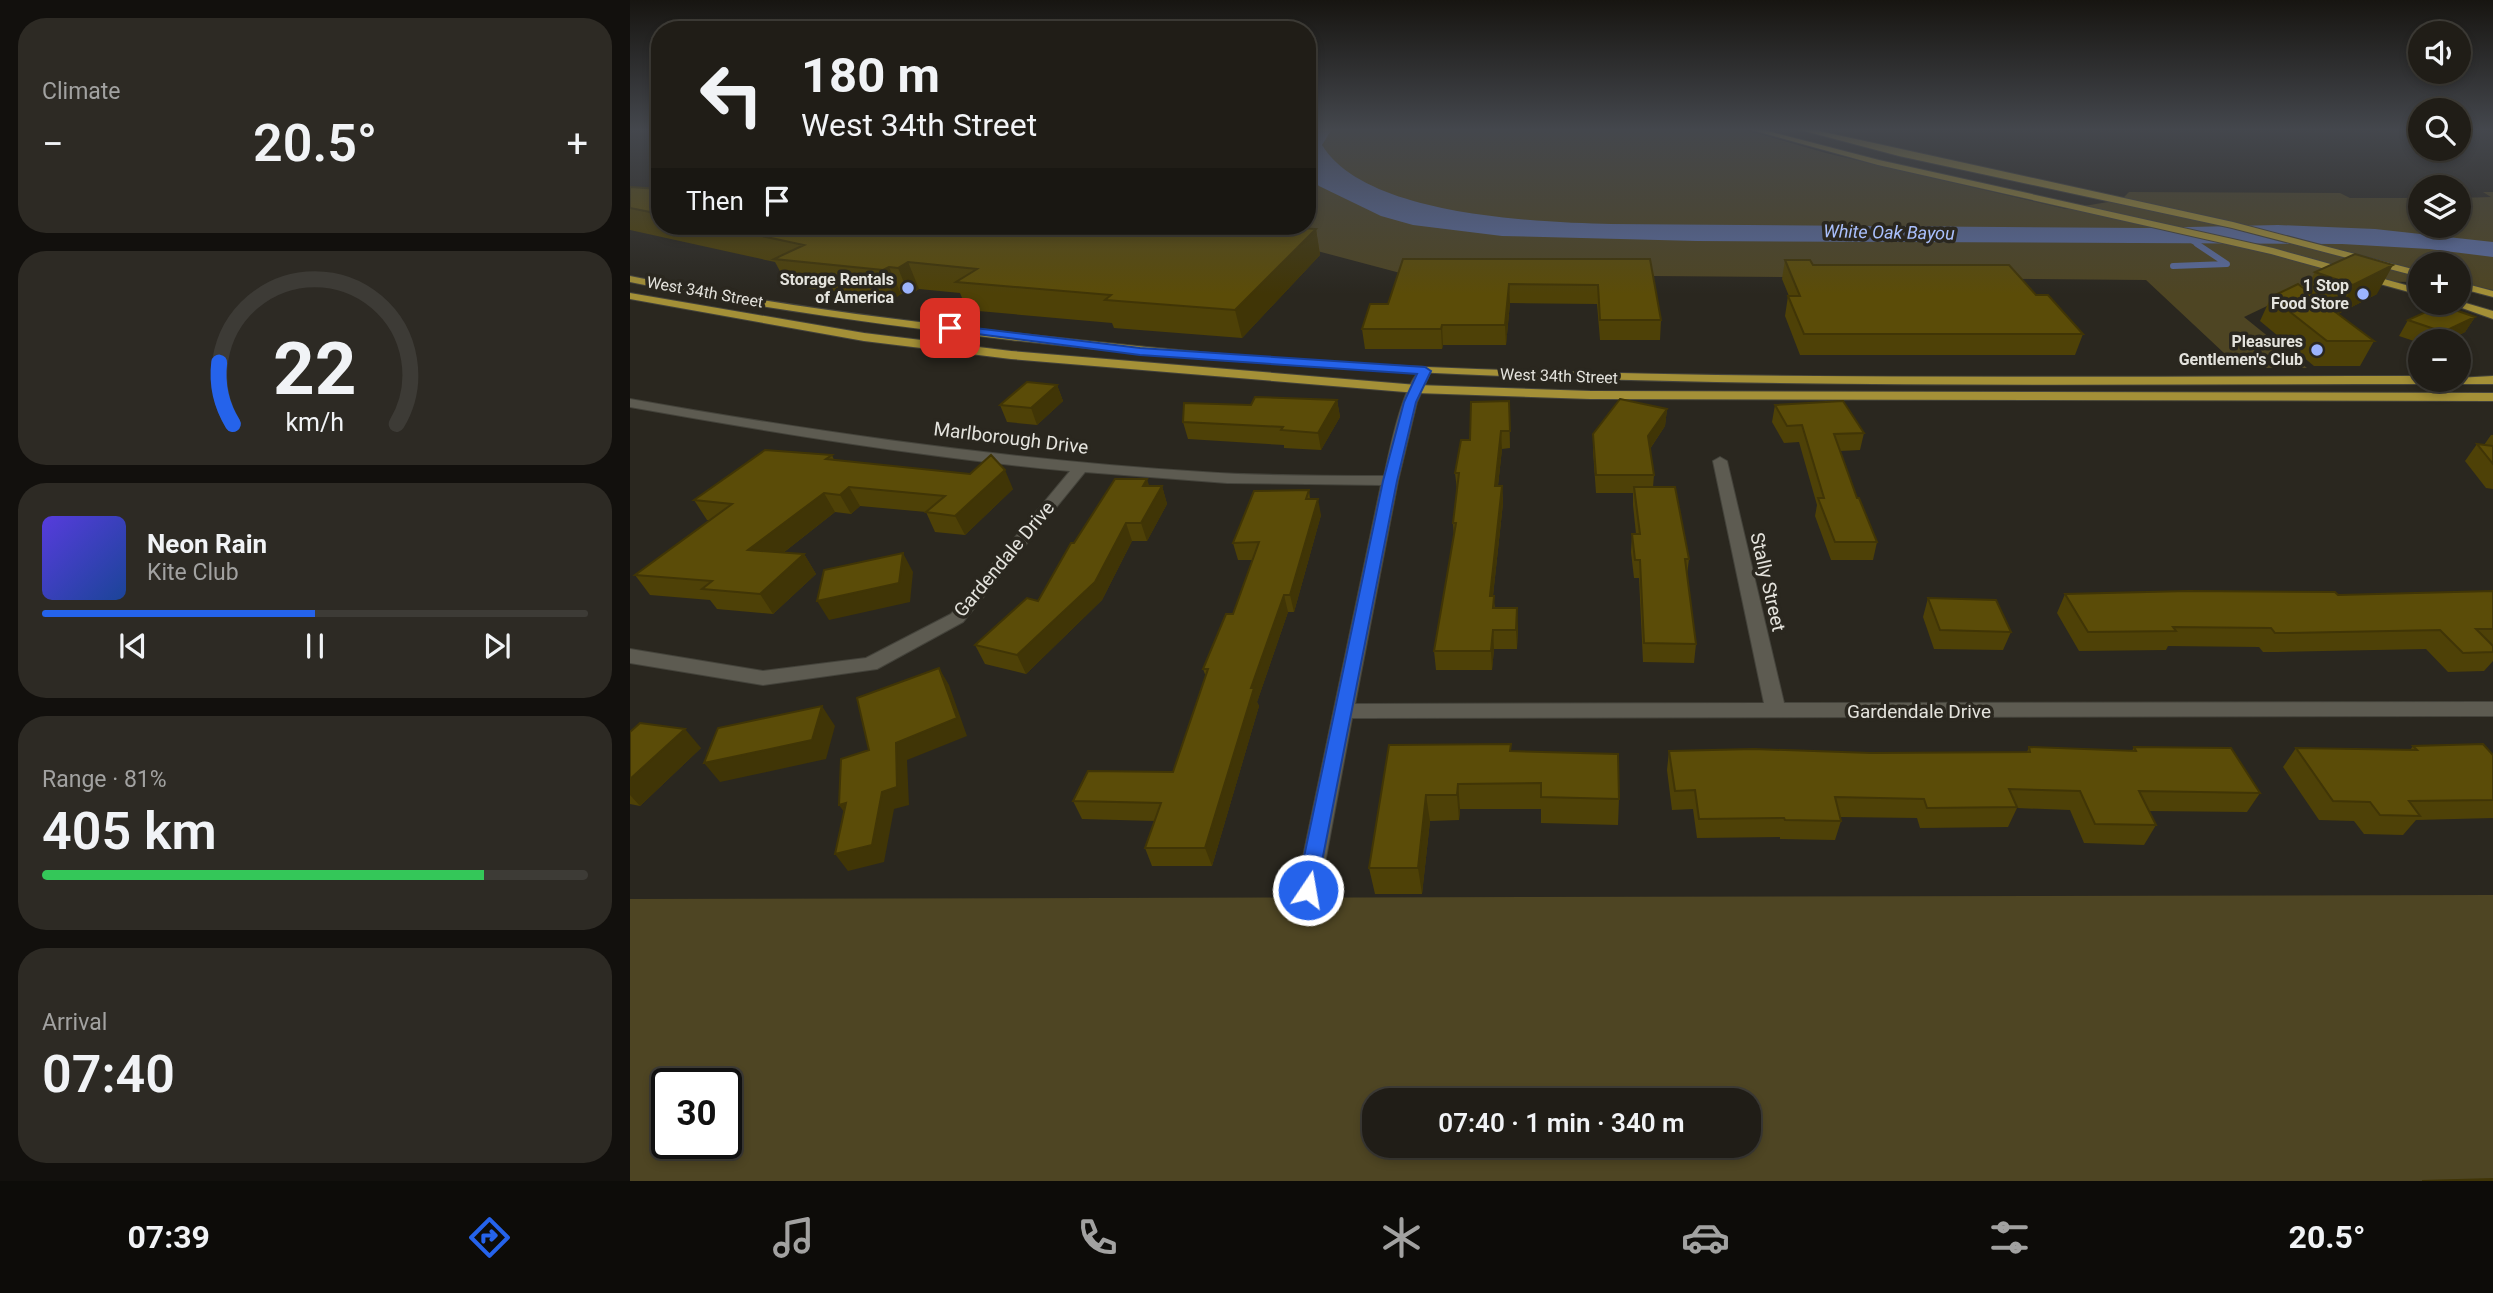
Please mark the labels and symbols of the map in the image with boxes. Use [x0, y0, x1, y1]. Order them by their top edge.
water label: White Oak Bayou [1823, 220, 1955, 244]
place label: Storage Rentals of America [780, 270, 894, 307]
street label: West 34th Street [645, 272, 765, 312]
place label: 1 Stop Food Store [2271, 276, 2349, 313]
marker: Storage Rentals of America [900, 280, 916, 296]
marker: 1 Stop Food Store [2355, 286, 2371, 302]
pin [920, 298, 980, 358]
place label: Pleasures Gentlemen's Club [2179, 332, 2303, 369]
marker: Pleasures Gentlemen's Club [2309, 342, 2325, 358]
street label: West 34th Street [1500, 364, 1618, 388]
street label: Marlborough Drive [932, 417, 1090, 459]
street label: Gardendale Drive [949, 496, 1059, 622]
street label: Stally Street [1745, 530, 1791, 634]
street label: Gardendale Drive [1847, 700, 1991, 723]
position arrow [1271, 853, 1345, 927]
speed limit sign: 30 [651, 1068, 742, 1159]

